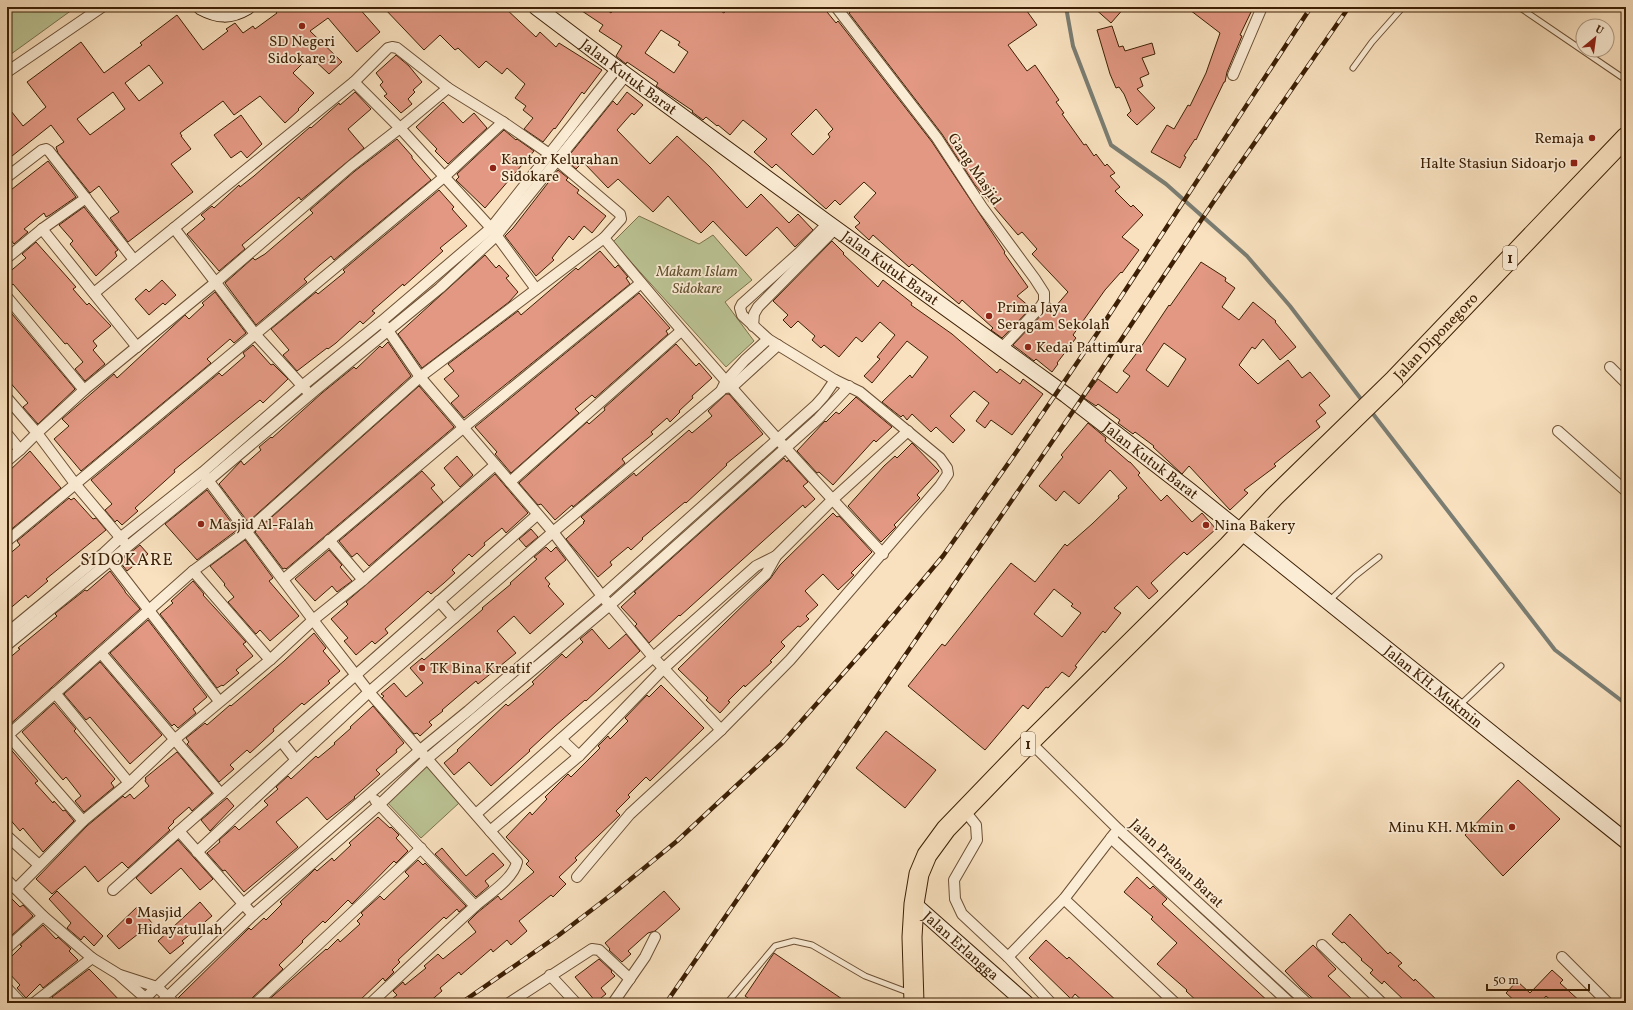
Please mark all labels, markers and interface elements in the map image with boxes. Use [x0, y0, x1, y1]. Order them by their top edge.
north arrow [1575, 18, 1615, 58]
marker: SD Negeri Sidokare 2 [297, 21, 307, 31]
text: U [1592, 22, 1606, 39]
place label: SD Negeri Sidokare 2 [267, 32, 337, 70]
street label: Jalan Kutuk Barat [575, 35, 681, 121]
place label: Remaja [1534, 129, 1584, 150]
street label: Gang Masjid [942, 130, 1006, 210]
marker: Remaja [1587, 133, 1597, 143]
place label: Kantor Kelurahan Sidokare [501, 150, 619, 188]
place label: Halte Stasiun Sidoarjo [1420, 154, 1566, 175]
marker: Halte Stasiun Sidoarjo [1569, 158, 1579, 168]
marker: Kantor Kelurahan Sidokare [488, 163, 498, 173]
street label: Jalan Kutuk Barat [836, 227, 942, 312]
road number: 1 [1503, 246, 1517, 270]
park label: Makam Islam Sidokare [655, 262, 738, 300]
street label: Jalan Diponegoro [1390, 289, 1484, 386]
place label: Prima Jaya Seragam Sekolah [997, 298, 1110, 336]
marker: Prima Jaya Seragam Sekolah [984, 311, 994, 321]
place label: Kedai Pattimura [1036, 338, 1142, 359]
marker: Kedai Pattimura [1023, 342, 1033, 352]
street label: Jalan Kutuk Barat [1098, 418, 1202, 505]
place label: Masjid Al-Falah [209, 515, 314, 536]
place label: Nina Bakery [1214, 516, 1295, 537]
marker: Masjid Al-Falah [196, 519, 206, 529]
marker: Nina Bakery [1201, 520, 1211, 530]
district label: SIDOKARE [80, 549, 174, 572]
street label: Jalan KH. Mukmin [1379, 641, 1487, 734]
place label: TK Bina Kreatif [430, 659, 532, 680]
marker: TK Bina Kreatif [417, 663, 427, 673]
road number: 1 [1021, 732, 1035, 756]
street label: Jalan Praban Barat [1124, 815, 1228, 913]
place label: Minu KH. Mkmin [1388, 818, 1504, 839]
marker: Minu KH. Mkmin [1507, 822, 1517, 832]
place label: Masjid Hidayatullah [137, 903, 223, 941]
street label: Jalan Erlangga [917, 907, 1003, 986]
marker: Masjid Hidayatullah [124, 916, 134, 926]
scale bar [1487, 966, 1589, 992]
text: 50 m [1493, 973, 1519, 989]

